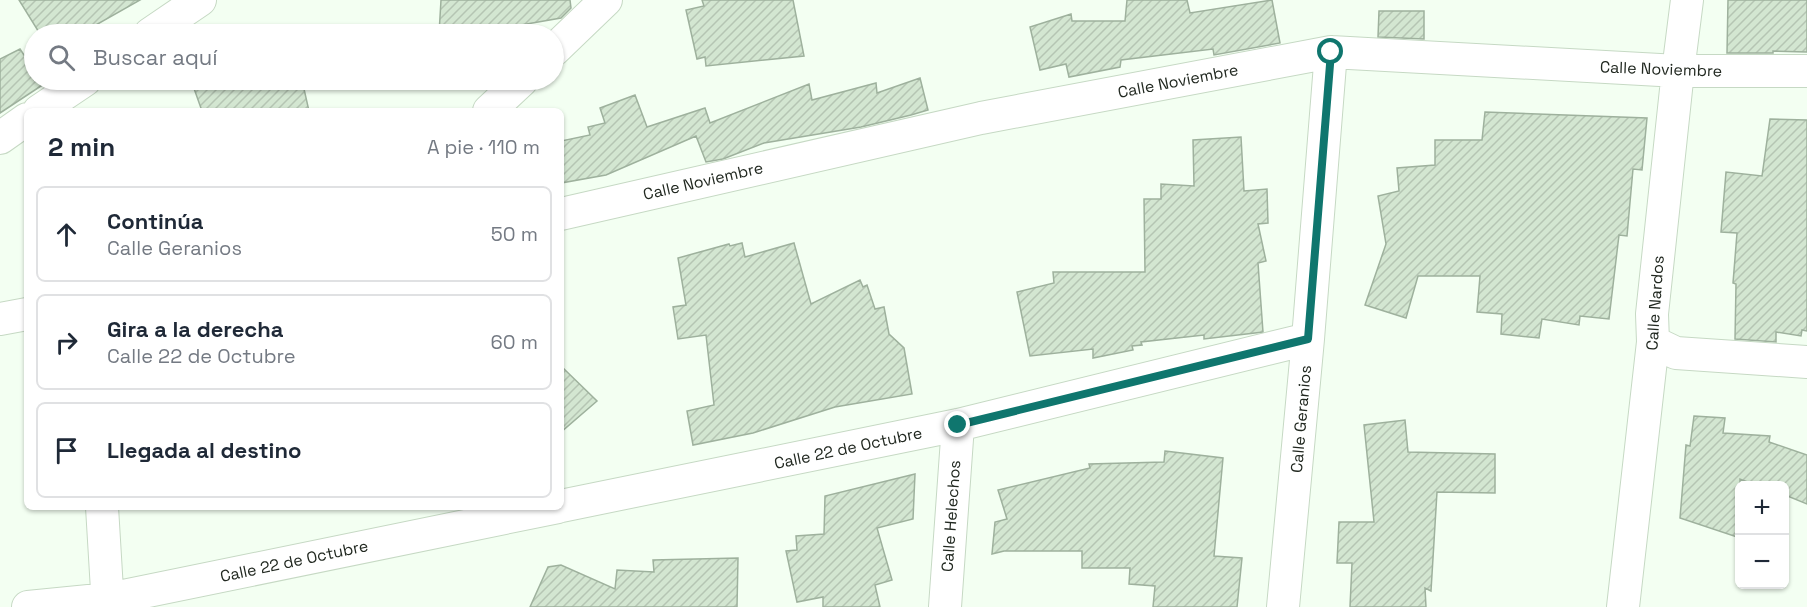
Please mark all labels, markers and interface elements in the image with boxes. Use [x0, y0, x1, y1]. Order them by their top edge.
search box [24, 24, 564, 90]
route start [1317, 38, 1343, 64]
icon: search [45, 41, 78, 74]
text: Buscar aquí [93, 43, 218, 71]
street label: Calle Noviembre [1599, 56, 1723, 82]
street label: Calle Noviembre [1116, 59, 1240, 103]
text: 2 min [48, 130, 115, 164]
text: A pie · 110 m [427, 134, 540, 160]
street label: Calle Noviembre [641, 157, 765, 205]
text: Continúa [107, 207, 203, 235]
icon: ahead [50, 218, 83, 251]
text: 50 m [491, 221, 538, 247]
text: Calle Geranios [107, 235, 242, 261]
street label: Calle Nardos [1641, 255, 1669, 351]
text: Gira a la derecha [107, 315, 284, 343]
icon: right [50, 326, 83, 359]
text: 60 m [491, 329, 538, 355]
text: Calle 22 de Octubre [107, 343, 296, 369]
street label: Calle Geranios [1286, 364, 1316, 474]
route end [944, 411, 970, 437]
street label: Calle 22 de Octubre [772, 422, 924, 474]
icon: arrive [50, 434, 83, 467]
text: Llegada al destino [107, 436, 301, 464]
street label: Calle Helechos [937, 459, 965, 573]
map controls [1735, 481, 1789, 589]
button: + [1735, 481, 1789, 535]
street label: Calle 22 de Octubre [218, 535, 370, 587]
button: − [1735, 535, 1789, 589]

